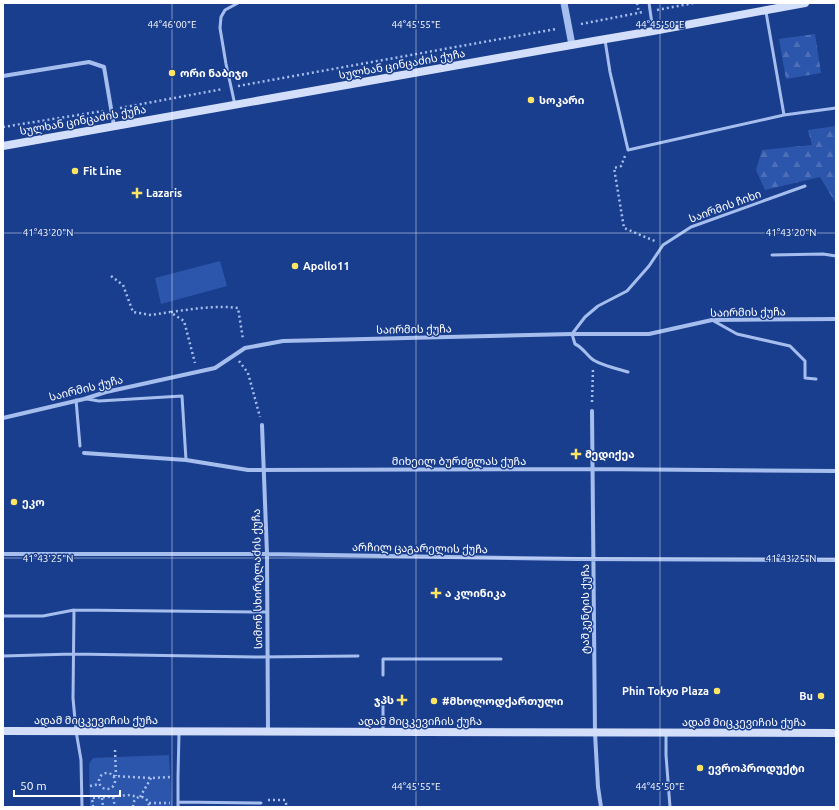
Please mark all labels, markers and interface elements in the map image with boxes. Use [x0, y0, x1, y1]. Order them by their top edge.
text: 44°46'00"E [147, 19, 197, 30]
text: 44°45'55"E [391, 19, 441, 30]
text: 44°45'50"E [635, 19, 685, 30]
street label: სულხან ცინცაძის ქუჩა [338, 47, 466, 82]
place label: ორი ნაბიჯი [180, 67, 248, 80]
marker: ორი ნაბიჯი [167, 68, 177, 78]
place label: სოკარი [539, 94, 585, 107]
marker: სოკარი [526, 95, 536, 105]
street label: სულხან ცინცაძის ქუჩა [19, 103, 147, 138]
place label: Fit Line [83, 165, 121, 177]
marker: Fit Line [70, 166, 80, 176]
marker: Lazaris [131, 187, 143, 199]
place label: Lazaris [146, 187, 182, 199]
street label: საირმის ჩიხი [687, 187, 763, 225]
text: 41°43'20"N [23, 227, 73, 238]
text: 41°43'20"N [766, 227, 816, 238]
place label: Apollo11 [303, 260, 350, 272]
marker: Apollo11 [290, 261, 300, 271]
street label: საირმის ქუჩა [710, 305, 786, 320]
street label: საირმის ქუჩა [376, 322, 452, 337]
street label: საირმის ქუჩა [48, 373, 124, 404]
marker: მედიქეა [570, 448, 582, 460]
place label: მედიქეა [585, 448, 635, 461]
street label: მიხეილ ბურძგლას ქუჩა [392, 455, 526, 468]
place label: ეკო [22, 496, 45, 509]
marker: ეკო [9, 497, 19, 507]
street label: სიმონ სხირტლაძის ქუჩა [250, 509, 265, 649]
street label: არჩილ ცაგარელის ქუჩა [352, 541, 488, 556]
text: 41°43'25"N [23, 553, 73, 564]
text: 41°43'25"N [766, 553, 816, 564]
street label: ტაშკენტის ქუჩა [579, 564, 592, 654]
marker: ა კლინიკა [430, 587, 442, 599]
place label: ა კლინიკა [445, 587, 506, 600]
place label: Phin Tokyo Plaza [622, 685, 709, 697]
marker: Phin Tokyo Plaza [712, 686, 722, 696]
place label: Bu [799, 690, 813, 702]
marker: Bu [816, 691, 826, 701]
place label: ჯპს [374, 694, 394, 707]
marker: ჯპს [397, 695, 407, 705]
place label: #მხოლოდქართული [442, 695, 564, 708]
marker: #მხოლოდქართული [429, 696, 439, 706]
street label: ადამ მიცკევიჩის ქუჩა [34, 714, 158, 727]
street label: ადამ მიცკევიჩის ქუჩა [358, 715, 482, 728]
street label: ადამ მიცკევიჩის ქუჩა [682, 716, 806, 729]
place label: ევროპროდუქტი [708, 762, 805, 775]
marker: ევროპროდუქტი [695, 763, 705, 773]
scale bar [14, 772, 120, 798]
text: 50 m [20, 779, 47, 792]
text: 44°45'55"E [391, 781, 441, 792]
text: 44°45'50"E [635, 781, 685, 792]

